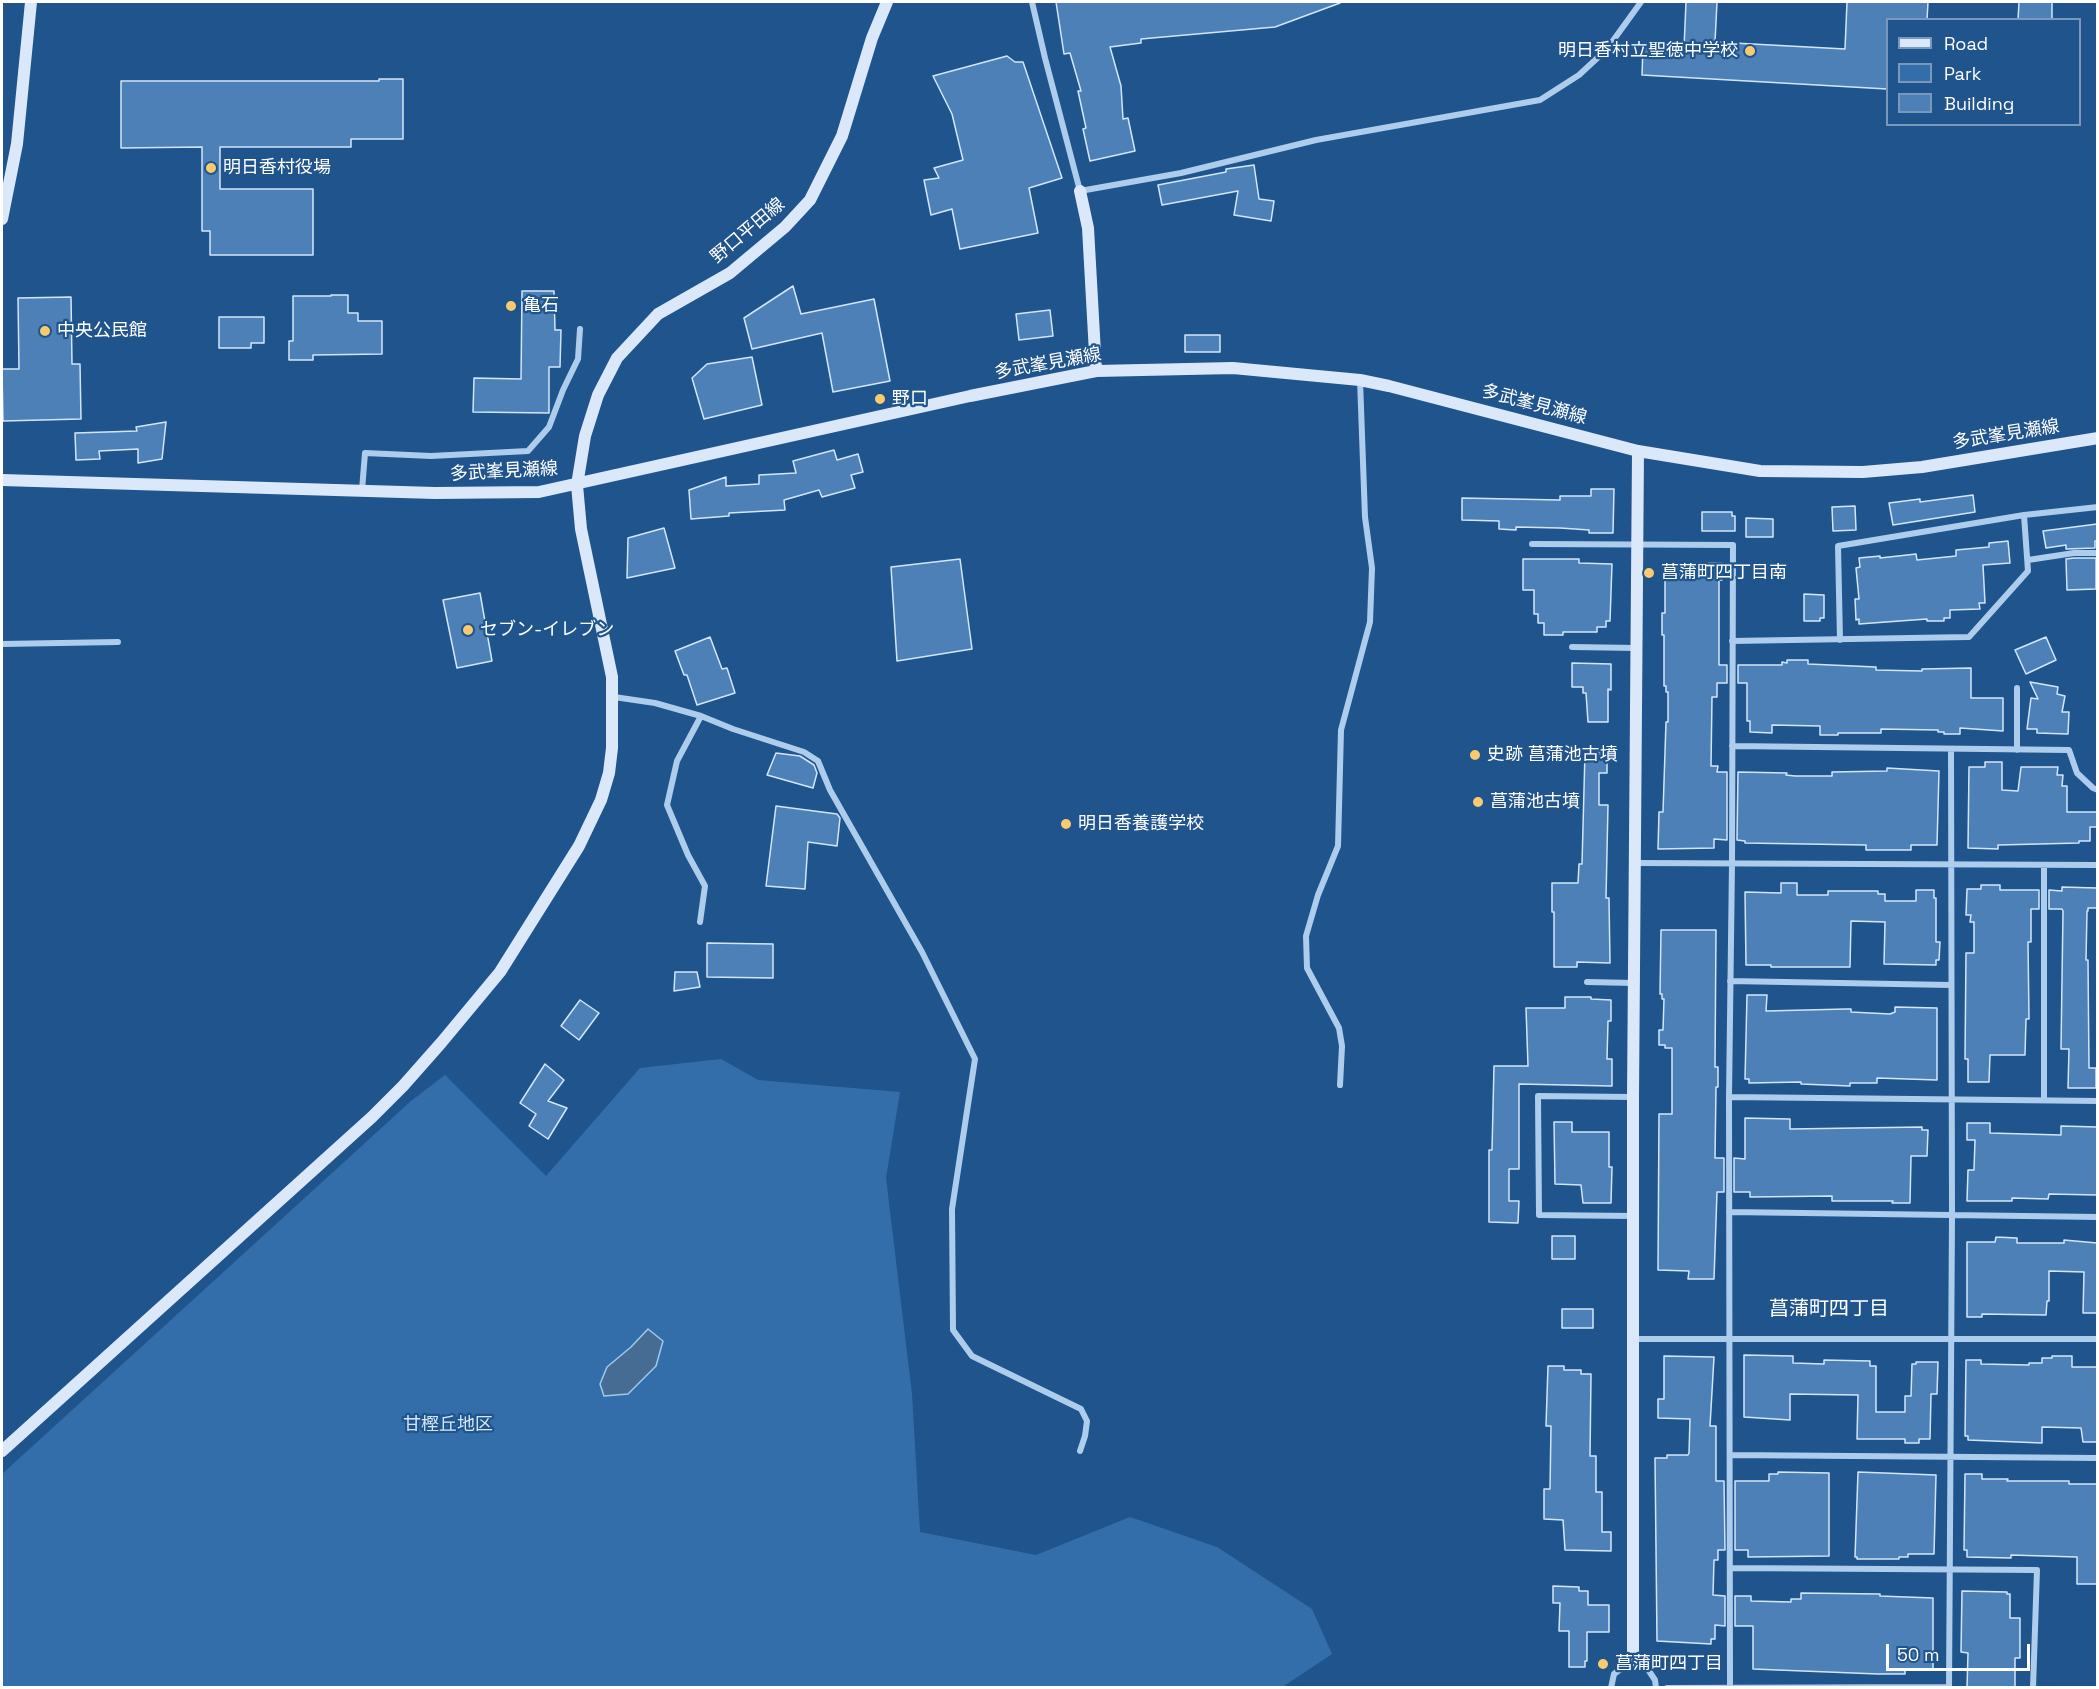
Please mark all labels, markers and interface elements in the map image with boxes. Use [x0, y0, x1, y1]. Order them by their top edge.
legend [1886, 18, 2081, 126]
text: Road [1944, 32, 1988, 55]
place label: 明日香村立聖徳中学校 [1558, 40, 1738, 62]
marker: 明日香村立聖徳中学校 [1743, 44, 1757, 58]
text: Park [1944, 62, 1981, 85]
text: Building [1944, 92, 2014, 115]
place label: 明日香村役場 [223, 157, 331, 179]
marker: 明日香村役場 [204, 161, 218, 175]
street label: 野口平田線 [707, 194, 789, 268]
place label: 亀石 [523, 295, 559, 317]
marker: 亀石 [504, 299, 518, 313]
place label: 中央公民館 [57, 320, 147, 342]
marker: 中央公民館 [38, 324, 52, 338]
street label: 多武峯見瀬線 [993, 344, 1103, 384]
street label: 多武峯見瀬線 [1479, 381, 1589, 429]
place label: 野口 [892, 388, 928, 410]
marker: 野口 [873, 392, 887, 406]
street label: 多武峯見瀬線 [1951, 416, 2061, 454]
street label: 多武峯見瀬線 [450, 458, 558, 486]
place label: 菖蒲町四丁目南 [1661, 562, 1787, 584]
marker: 菖蒲町四丁目南 [1642, 566, 1656, 580]
place label: セブン-イレブン [480, 619, 614, 641]
marker: セブン-イレブン [461, 623, 475, 637]
place label: 史跡 菖蒲池古墳 [1487, 744, 1618, 766]
marker: 史跡 菖蒲池古墳 [1468, 748, 1482, 762]
place label: 菖蒲池古墳 [1490, 791, 1580, 813]
marker: 菖蒲池古墳 [1471, 795, 1485, 809]
place label: 明日香養護学校 [1078, 813, 1204, 835]
marker: 明日香養護学校 [1059, 817, 1073, 831]
district label: 菖蒲町四丁目 [1769, 1298, 1889, 1322]
park label: 甘樫丘地区 [403, 1414, 493, 1436]
scale bar [1889, 1632, 2033, 1670]
text: 50 m [1897, 1643, 1939, 1666]
place label: 菖蒲町四丁目 [1615, 1653, 1723, 1675]
marker: 菖蒲町四丁目 [1596, 1657, 1610, 1671]

